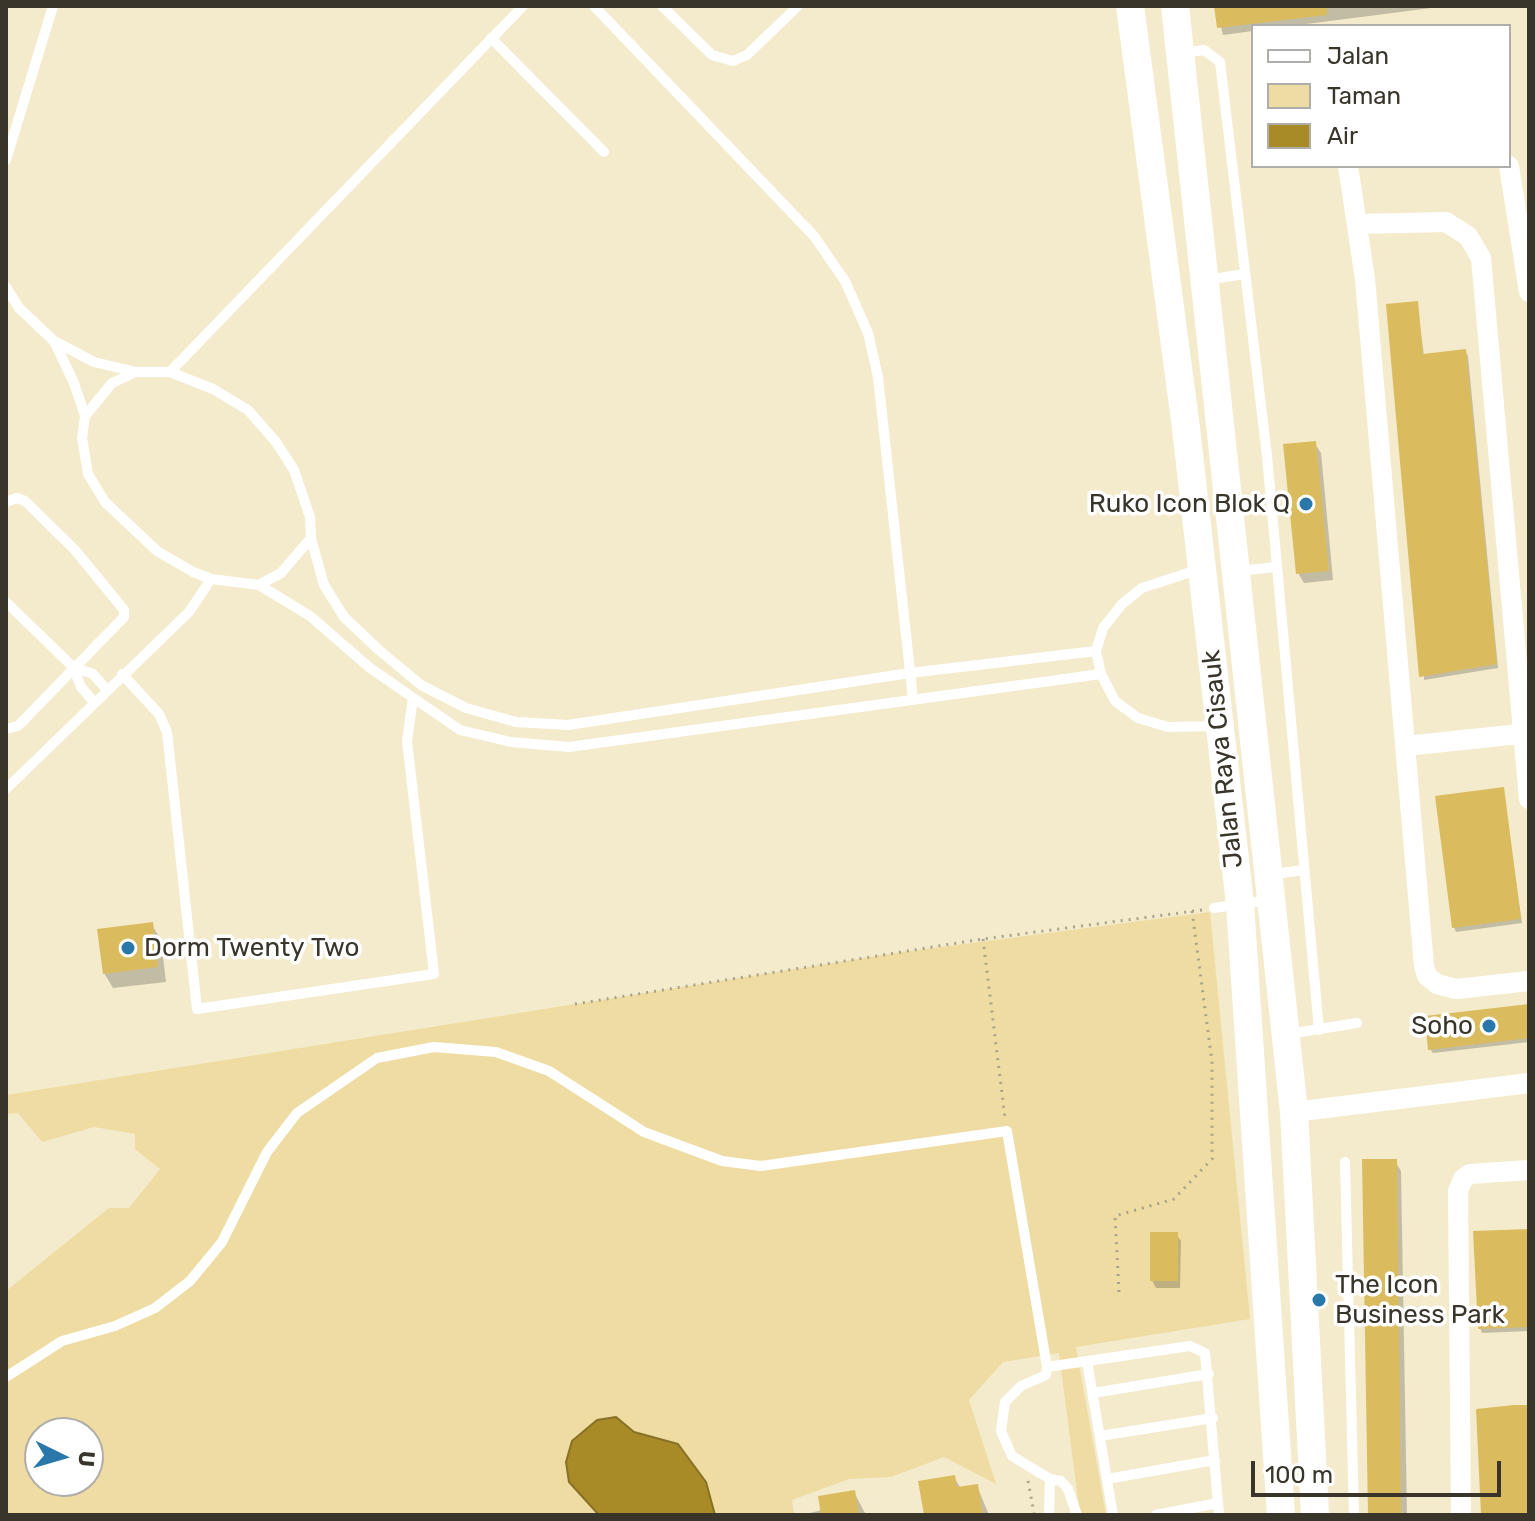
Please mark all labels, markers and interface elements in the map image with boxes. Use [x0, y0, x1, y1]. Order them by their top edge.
legend [1251, 24, 1511, 168]
text: Jalan [1327, 42, 1389, 70]
text: Taman [1327, 82, 1401, 110]
text: Air [1327, 122, 1358, 150]
place label: Ruko Icon Blok Q [1089, 488, 1290, 520]
marker: Ruko Icon Blok Q [1297, 495, 1315, 513]
street label: Jalan Raya Cisauk [1196, 648, 1250, 870]
place label: Dorm Twenty Two [144, 932, 359, 964]
marker: Dorm Twenty Two [119, 939, 137, 957]
place label: Soho [1411, 1010, 1473, 1042]
marker: Soho [1480, 1017, 1498, 1035]
place label: The Icon Business Park [1335, 1269, 1505, 1330]
marker: The Icon Business Park [1310, 1291, 1328, 1309]
north arrow [24, 1417, 104, 1497]
scale bar [1255, 1445, 1505, 1495]
text: U [72, 1450, 101, 1468]
text: 100 m [1265, 1461, 1333, 1489]

